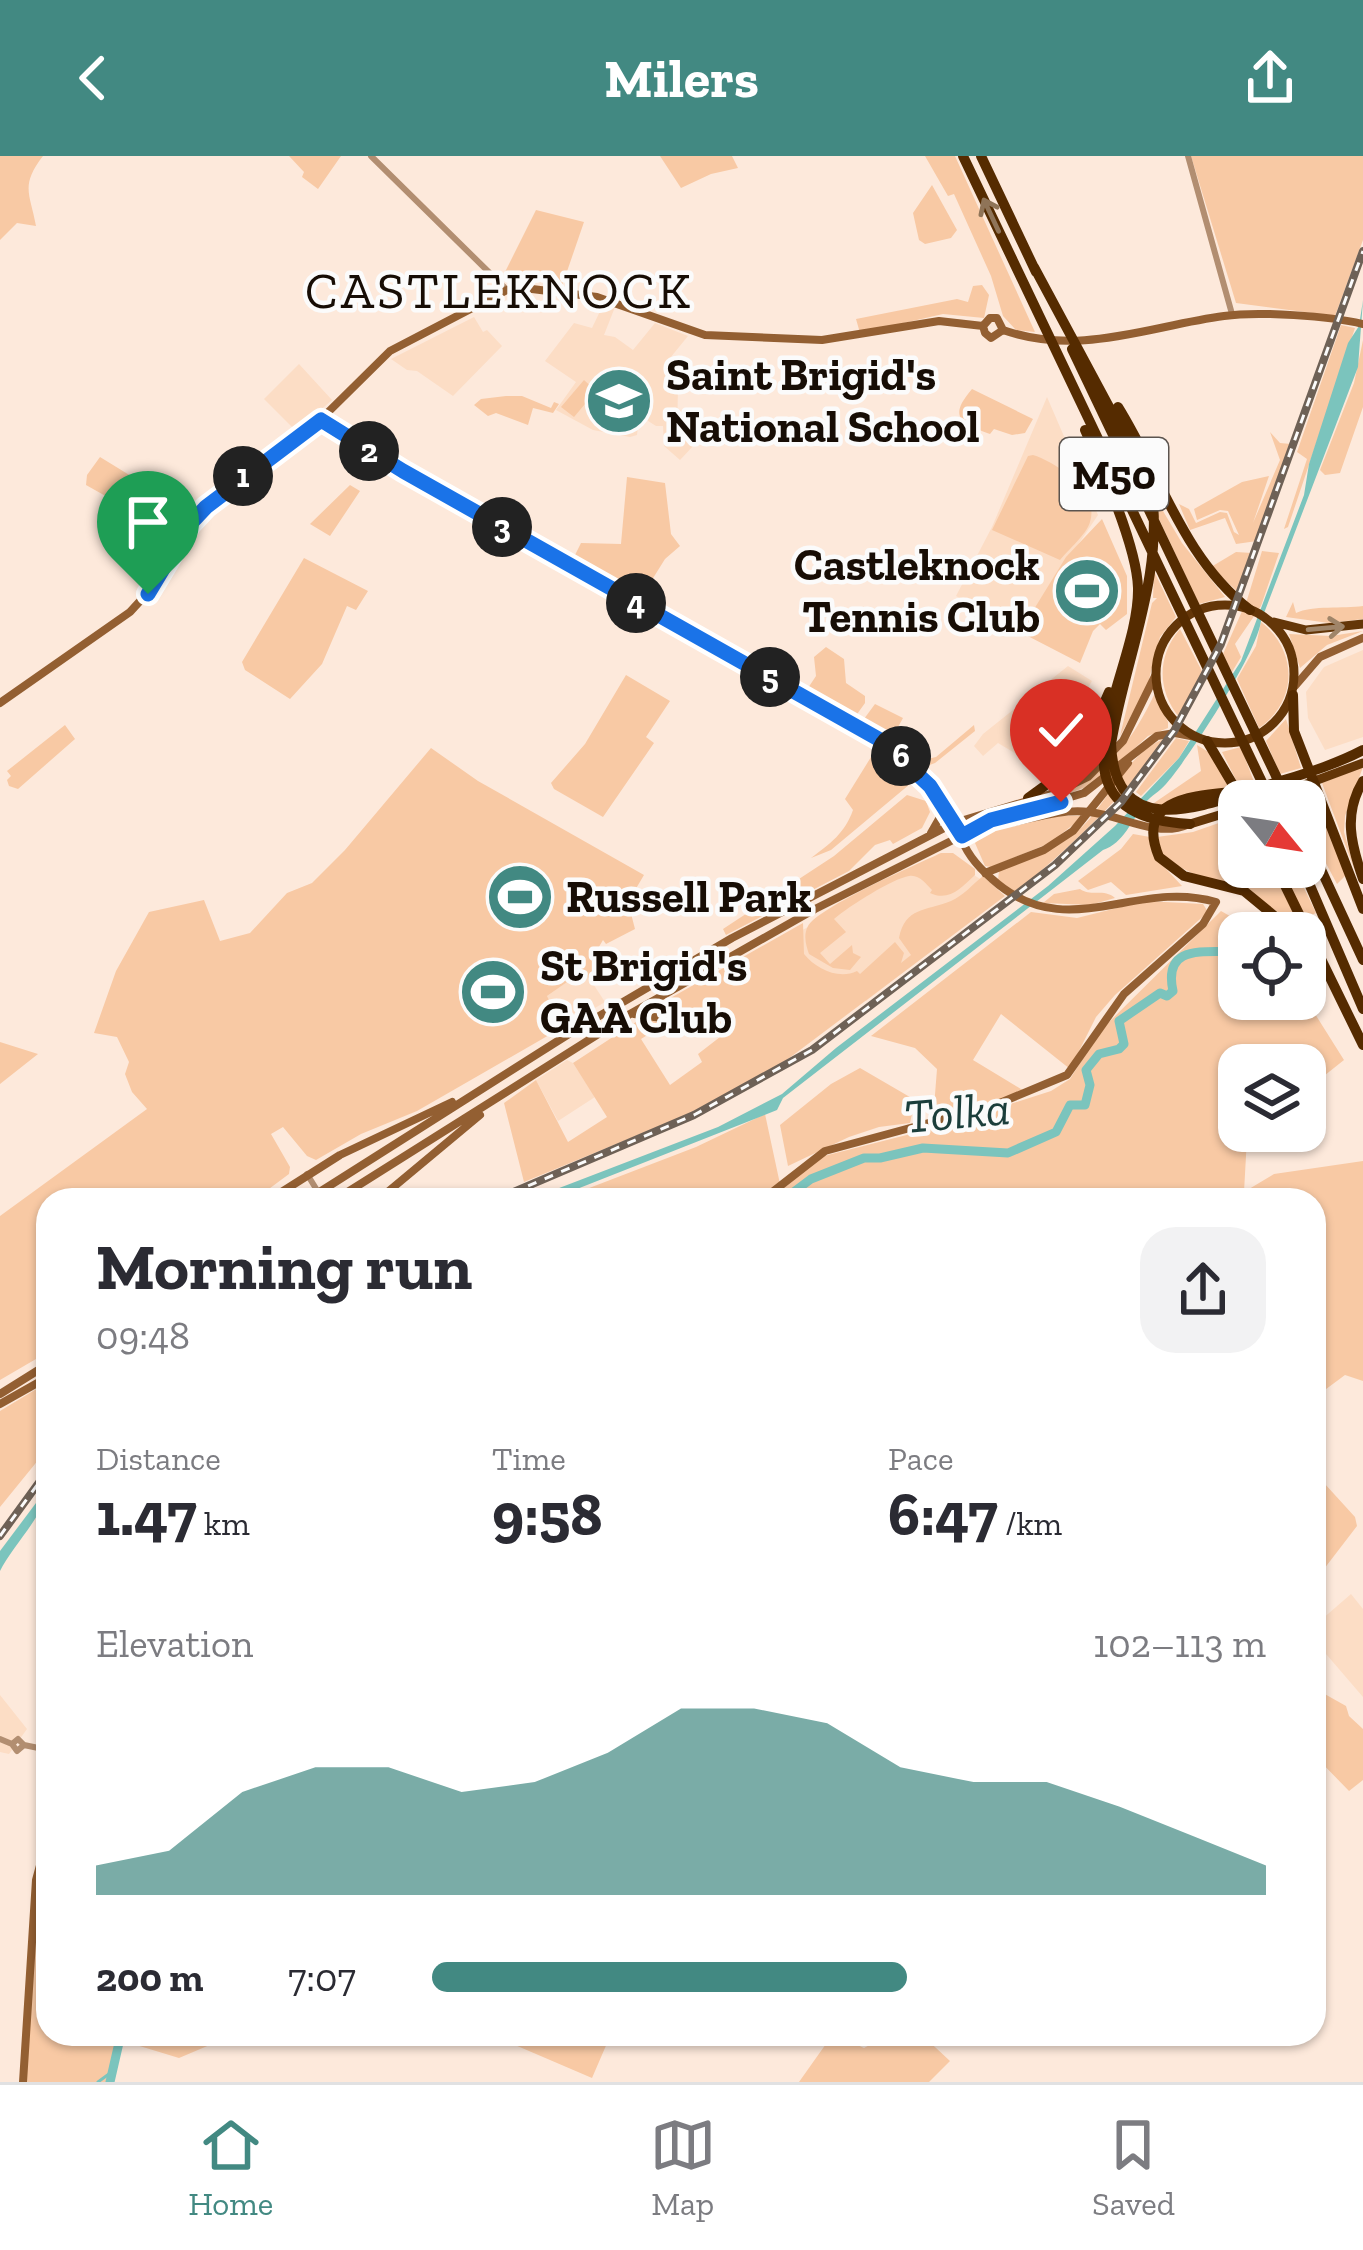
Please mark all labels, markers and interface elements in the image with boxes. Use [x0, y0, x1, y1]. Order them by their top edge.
icon: back [60, 45, 126, 111]
icon: share [1237, 45, 1303, 111]
text: Milers [604, 46, 759, 111]
one-way arrow [979, 198, 1001, 234]
district label: CASTLEKNOCK [305, 260, 693, 321]
place label: Saint Brigid's National School [666, 348, 980, 454]
school or university icon: Saint Brigid's National School [584, 366, 654, 436]
pin: 2 [339, 421, 399, 481]
text: 2 [360, 431, 378, 470]
road number: M50 [1060, 438, 1168, 510]
pin: 1 [213, 446, 273, 506]
text: 1 [236, 456, 250, 495]
pin [97, 471, 199, 594]
icon: arrive [115, 489, 181, 555]
pin: 3 [472, 497, 532, 557]
text: 3 [493, 507, 511, 546]
place label: Castleknock Tennis Club [794, 538, 1040, 644]
sports icon: Castleknock Tennis Club [1052, 556, 1122, 626]
pin: 4 [606, 573, 666, 633]
text: 4 [627, 583, 645, 622]
one-way arrow [1306, 616, 1345, 639]
pin: 5 [740, 647, 800, 707]
text: 5 [761, 657, 779, 696]
pin [1010, 679, 1112, 802]
icon: check [1028, 697, 1094, 763]
pin: 6 [871, 726, 931, 786]
text: 6 [892, 736, 910, 775]
north arrow [1218, 780, 1326, 888]
map controls [1218, 780, 1326, 1152]
sports icon: Russell Park [485, 862, 555, 932]
place label: Russell Park [566, 870, 812, 924]
button: locate [1218, 912, 1326, 1020]
place label: St Brigid's GAA Club [540, 939, 747, 1045]
sports icon: St Brigid's GAA Club [458, 957, 528, 1027]
button: layers [1218, 1044, 1326, 1152]
water label: Tolka [902, 1079, 1012, 1145]
text: Morning run [96, 1227, 472, 1306]
button: share [1140, 1227, 1266, 1353]
text: 09:48 [96, 1312, 190, 1359]
text: Distance [96, 1439, 221, 1478]
text: Time [492, 1439, 566, 1478]
text: Pace [888, 1439, 953, 1478]
text: 1.47 [96, 1478, 197, 1550]
text: 9:58 [492, 1478, 603, 1550]
text: 6:47 [888, 1478, 998, 1550]
text: km [197, 1504, 250, 1543]
text: /km [998, 1504, 1062, 1543]
text: Elevation [96, 1620, 253, 1667]
text: 102–113 m [1093, 1620, 1266, 1667]
text: 200 m [96, 1954, 203, 2001]
text: 7:07 [288, 1954, 356, 2001]
tab: Home [188, 2112, 273, 2223]
tab: Map [650, 2112, 716, 2223]
tab: Saved [1092, 2112, 1175, 2223]

